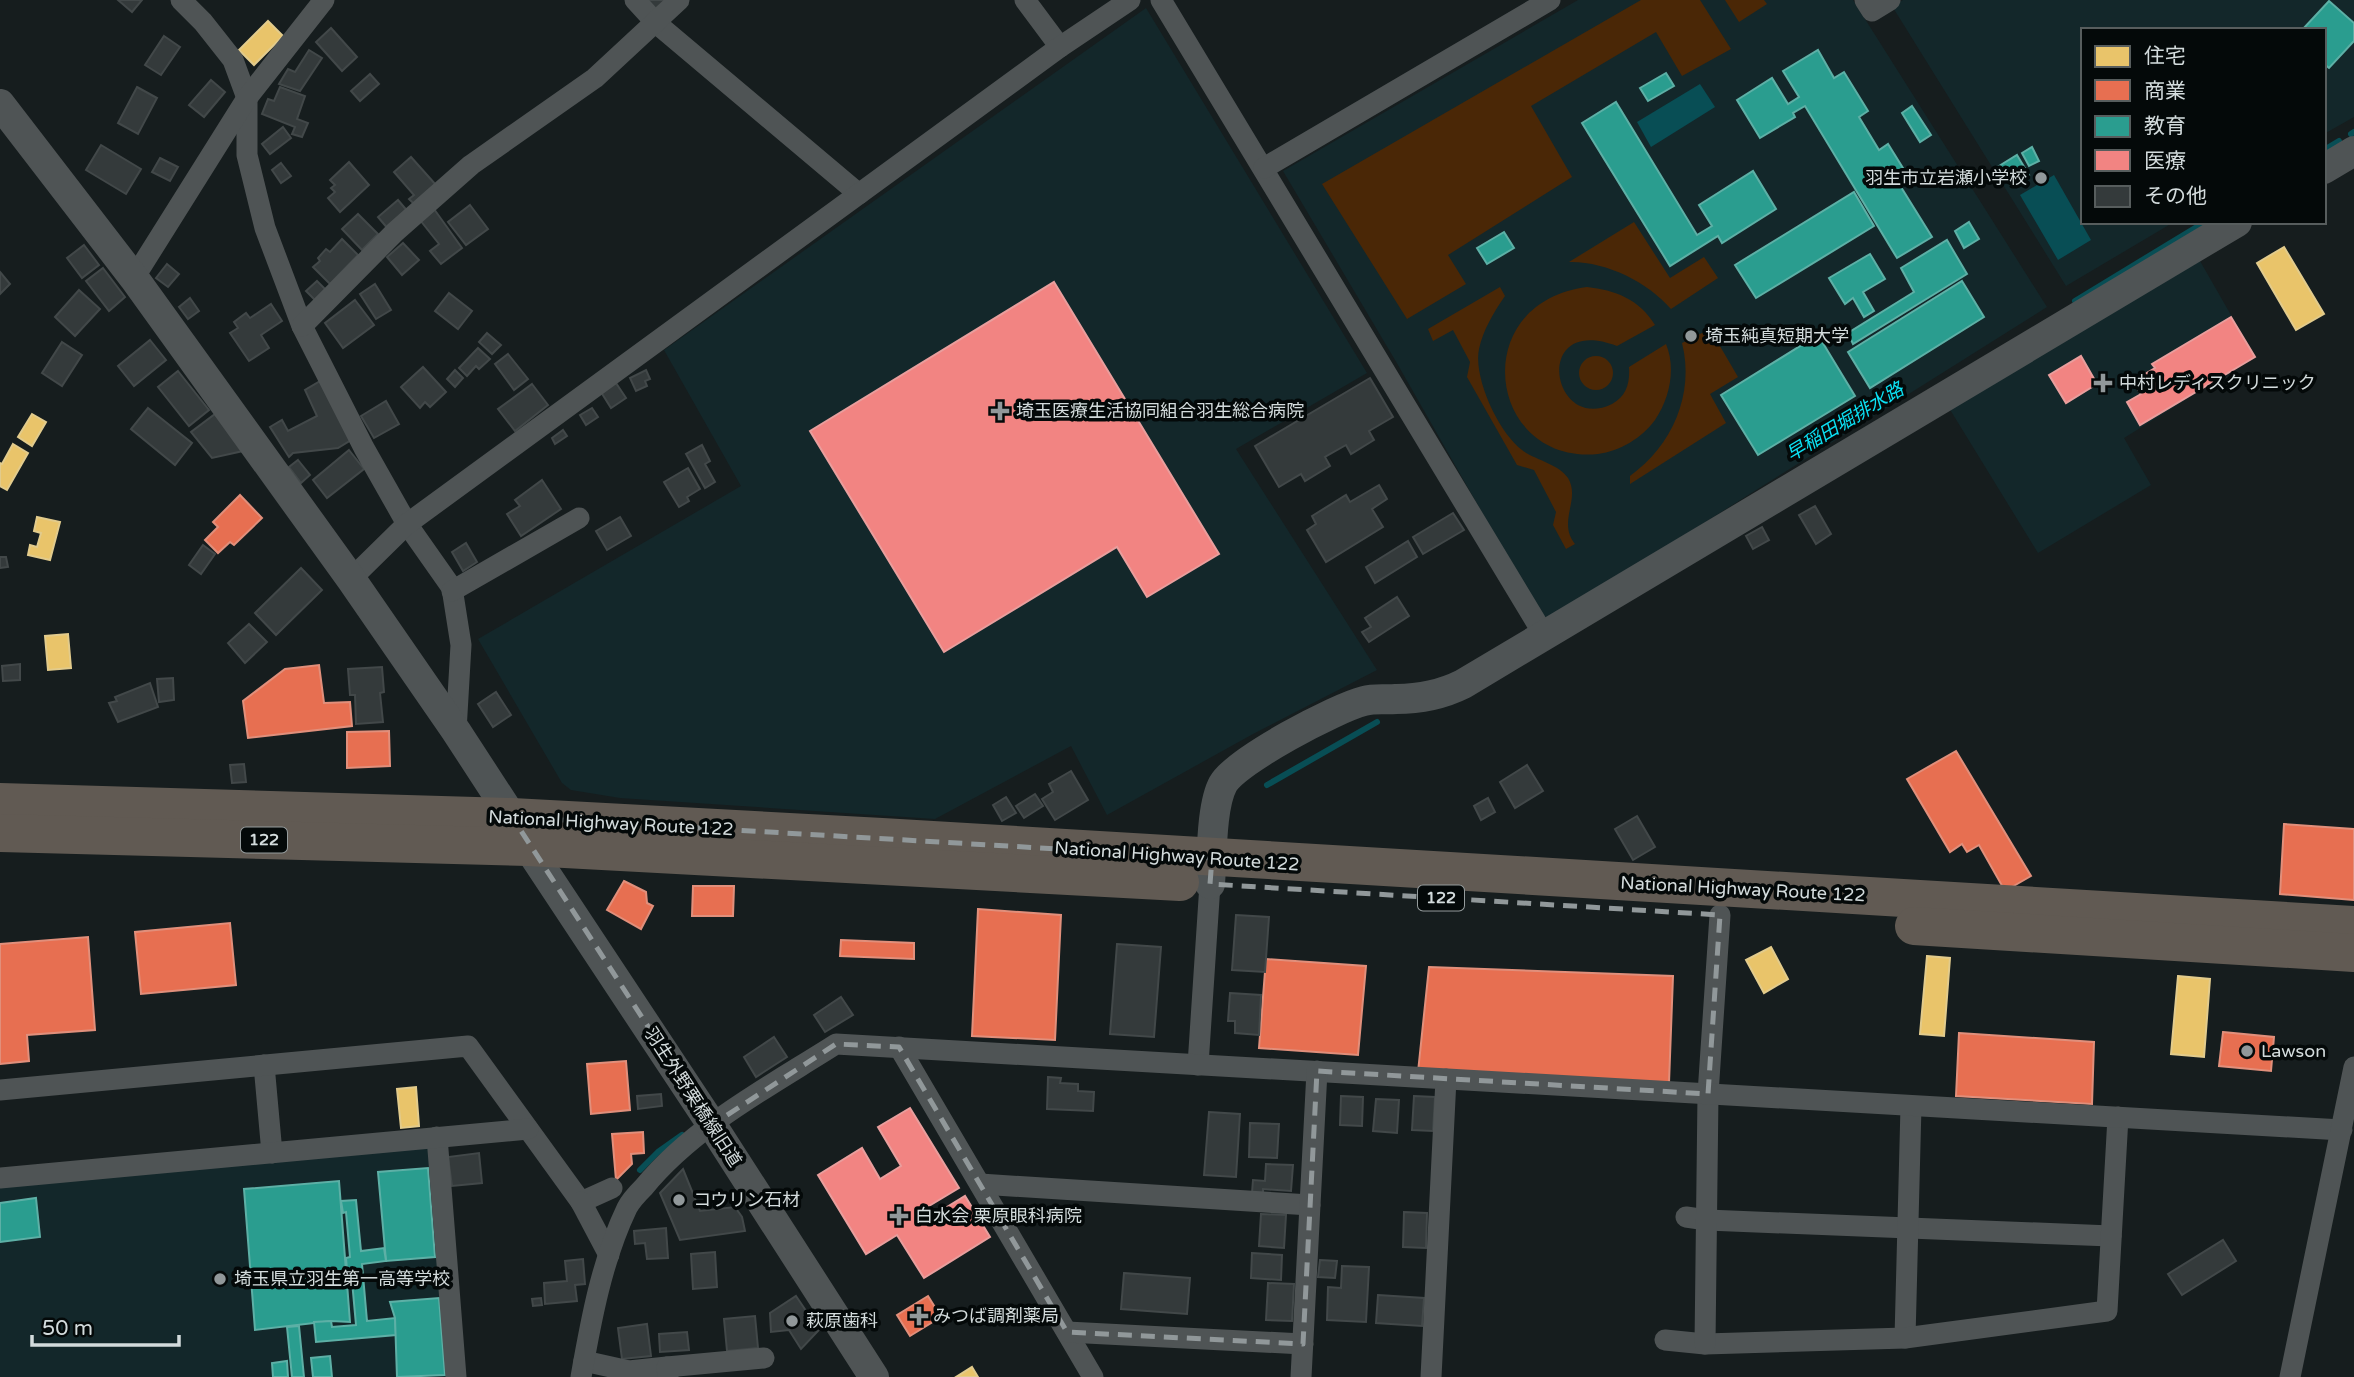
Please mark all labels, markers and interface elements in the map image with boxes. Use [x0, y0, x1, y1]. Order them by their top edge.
legend [2081, 28, 2326, 224]
text: 住宅 [2144, 44, 2186, 69]
text: 商業 [2144, 79, 2186, 104]
text: 教育 [2144, 114, 2186, 139]
text: 医療 [2144, 149, 2186, 174]
place label: 羽生市立岩瀬小学校 [1865, 167, 2027, 189]
marker: 羽生市立岩瀬小学校 [2033, 170, 2049, 186]
text: その他 [2144, 184, 2207, 209]
place label: 埼玉純真短期大学 [1705, 325, 1849, 347]
marker: 埼玉純真短期大学 [1683, 328, 1699, 344]
place label: 中村レディスクリニック [2119, 372, 2316, 394]
marker: 中村レディスクリニック [2093, 373, 2113, 393]
water label: 早稲田堀排水路 [1782, 377, 1909, 466]
place label: 埼玉医療生活協同組合羽生総合病院 [1016, 400, 1304, 422]
marker: 埼玉医療生活協同組合羽生総合病院 [990, 401, 1010, 421]
street label: National Highway Route 122 [488, 806, 734, 840]
road number: 122 [241, 828, 287, 852]
street label: National Highway Route 122 [1054, 836, 1300, 876]
street label: National Highway Route 122 [1620, 872, 1866, 906]
road number: 122 [1418, 885, 1464, 910]
street label: 羽生外野栗橋線旧道 [640, 1023, 746, 1171]
place label: Lawson [2261, 1040, 2326, 1062]
marker: Lawson [2239, 1043, 2255, 1059]
place label: コウリン石材 [693, 1189, 800, 1211]
marker: コウリン石材 [671, 1192, 687, 1208]
place label: 白水会 栗原眼科病院 [915, 1205, 1082, 1227]
marker: 白水会 栗原眼科病院 [889, 1206, 909, 1226]
place label: 埼玉県立羽生第一高等学校 [234, 1268, 450, 1290]
marker: 埼玉県立羽生第一高等学校 [212, 1271, 228, 1287]
scale bar [32, 1304, 178, 1348]
place label: みつば調剤薬局 [933, 1305, 1059, 1327]
marker: みつば調剤薬局 [911, 1308, 927, 1324]
place label: 萩原歯科 [806, 1310, 878, 1332]
marker: 萩原歯科 [784, 1313, 800, 1329]
text: 50 m [42, 1316, 93, 1341]

